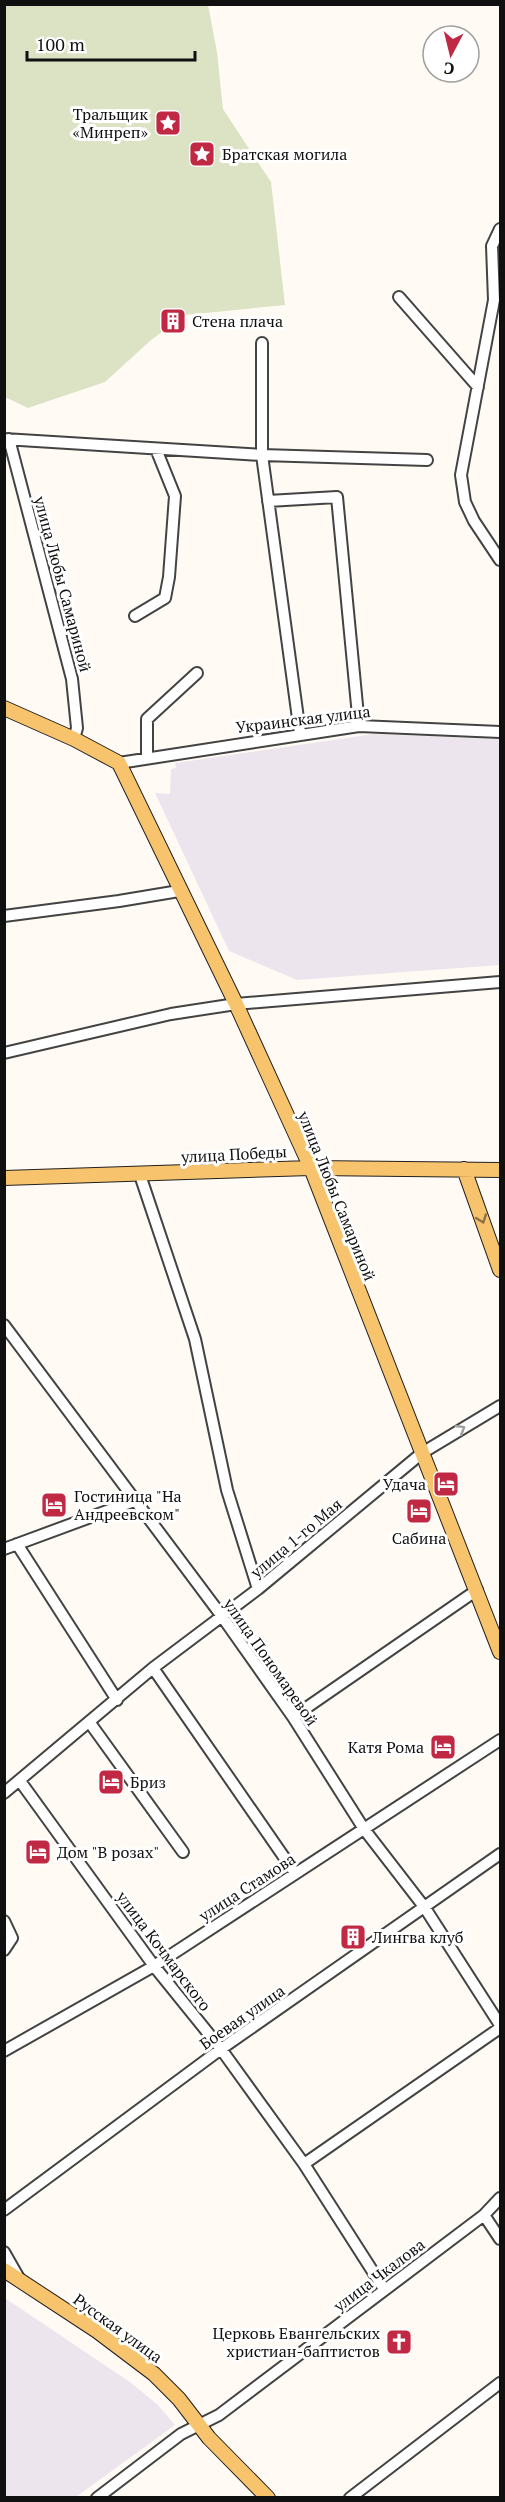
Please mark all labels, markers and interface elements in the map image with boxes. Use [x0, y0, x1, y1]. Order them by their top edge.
scale bar [27, 24, 195, 62]
north arrow [421, 24, 481, 84]
text: 100 m [36, 32, 85, 56]
text: С [443, 57, 456, 80]
place label: Тральщик «Минреп» [73, 103, 148, 143]
place icon: Тральщик «Минреп» [153, 108, 183, 138]
place icon: Братская могила [187, 139, 217, 169]
place label: Братская могила [222, 143, 347, 165]
building icon: Стена плача [158, 306, 188, 336]
place label: Стена плача [192, 310, 283, 332]
street label: улица Любы Самариной [29, 493, 97, 674]
street label: Украинская улица [234, 700, 372, 738]
street label: улица Любы Самариной [293, 1107, 381, 1284]
street label: улица Победы [180, 1140, 287, 1168]
one-way arrow [475, 1214, 488, 1224]
one-way arrow [455, 1425, 465, 1437]
hotel icon: Удача [431, 1469, 461, 1499]
place label: Удача [383, 1473, 426, 1495]
place label: Гостиница "На Андреевском" [74, 1485, 182, 1525]
hotel icon: Гостиница "На Андреевском" [39, 1490, 69, 1520]
street label: улица 1-го Мая [245, 1493, 346, 1584]
hotel icon: Сабина [404, 1496, 434, 1526]
place label: Сабина [392, 1527, 446, 1549]
street label: улица Пономаревой [218, 1593, 323, 1730]
hotel icon: Катя Рома [428, 1732, 458, 1762]
place label: Катя Рома [348, 1736, 424, 1758]
hotel icon: Бриз [96, 1767, 126, 1797]
place label: Бриз [130, 1771, 166, 1793]
hotel icon: Дом "В розах" [23, 1837, 53, 1867]
place label: Дом "В розах" [57, 1841, 159, 1863]
street label: улица Стамова [194, 1848, 300, 1927]
street label: улица Кочмарского [111, 1886, 216, 2015]
building icon: Лингва клуб [338, 1922, 368, 1952]
place label: Лингва клуб [371, 1926, 463, 1948]
street label: Боевая улица [195, 1979, 289, 2055]
street label: улица Чкалова [328, 2233, 429, 2317]
street label: Русская улица [69, 2288, 167, 2368]
place label: Церковь Евангельских христиан-баптистов [213, 2322, 381, 2362]
church icon: Церковь Евангельских христиан-баптистов [384, 2327, 414, 2357]

